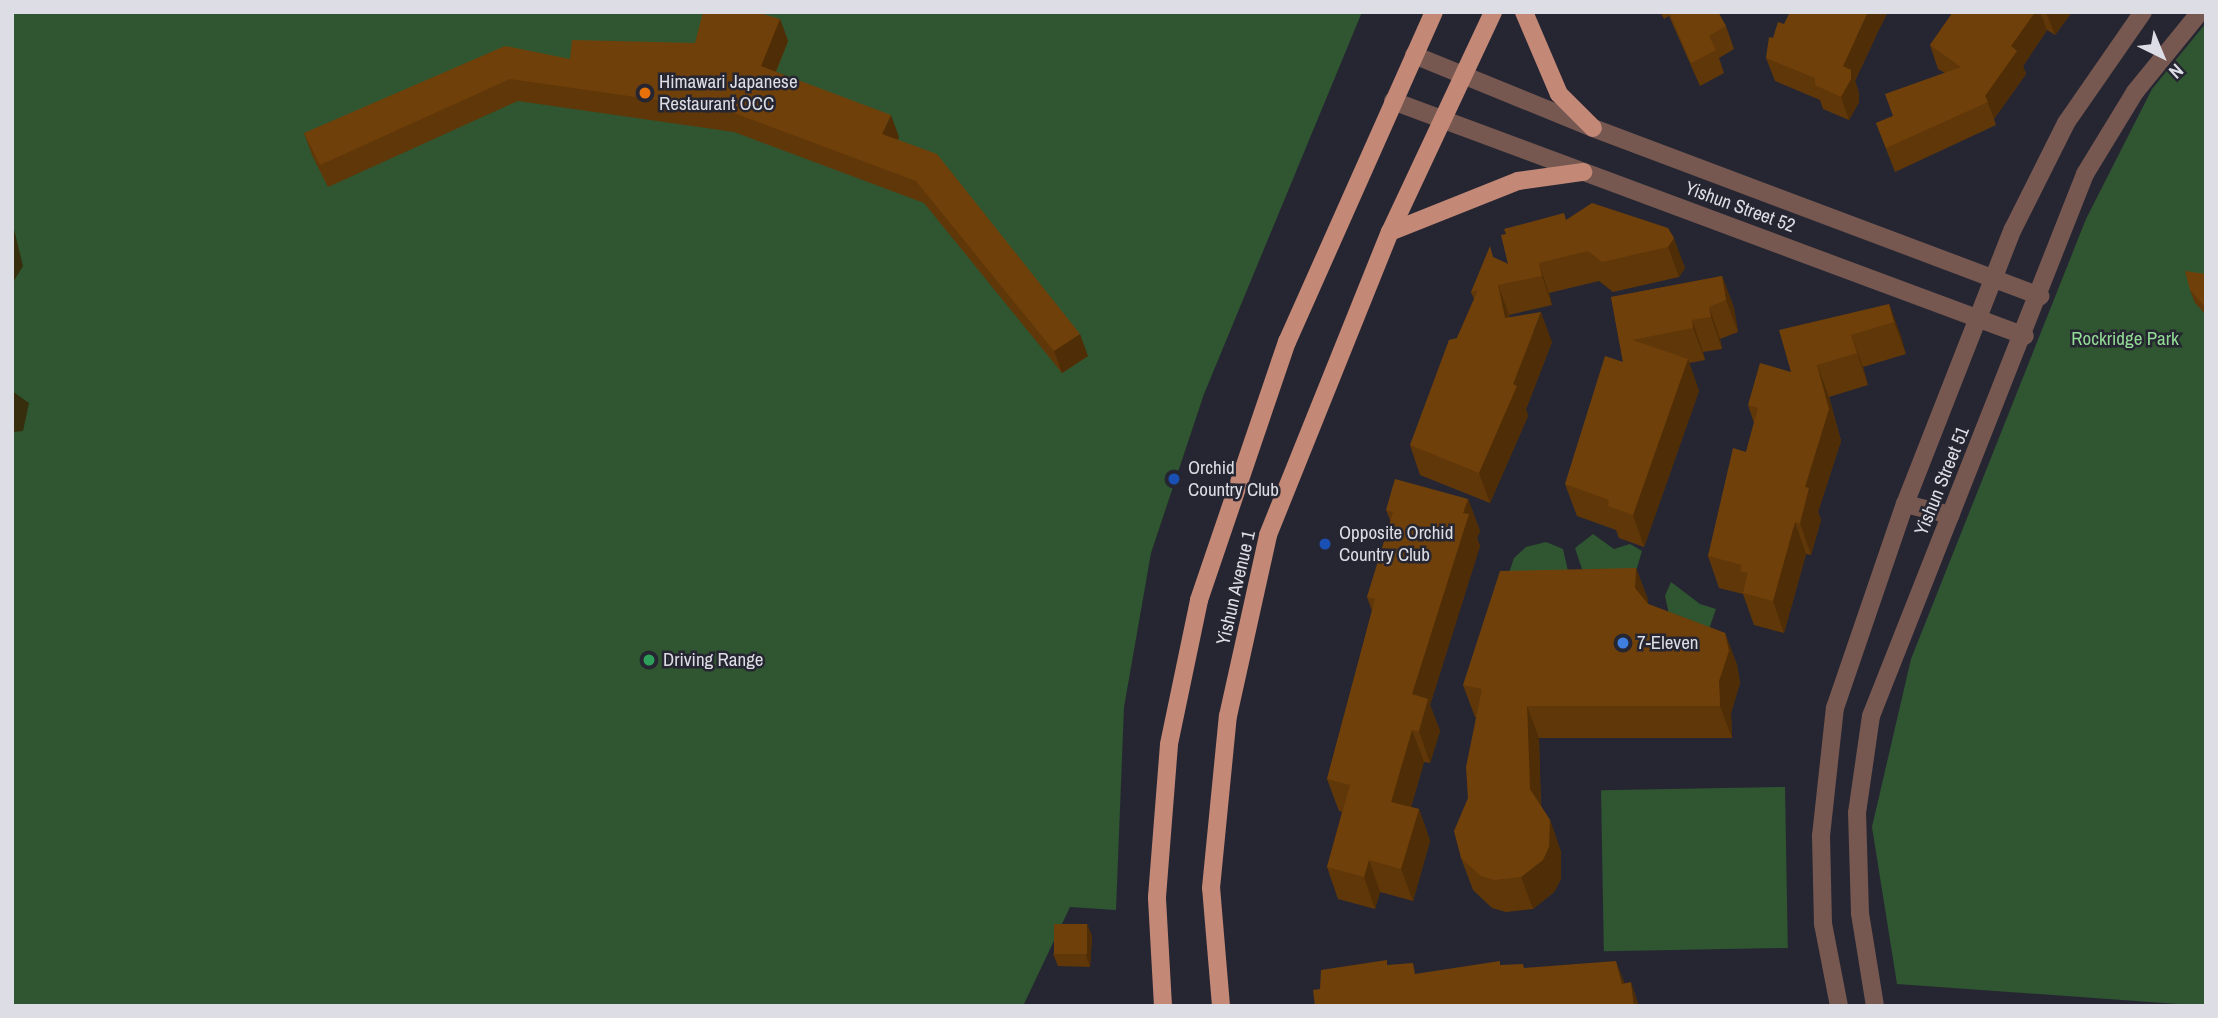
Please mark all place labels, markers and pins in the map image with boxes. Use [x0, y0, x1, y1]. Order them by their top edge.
place label: Himawari Japanese Restaurant OCC [659, 71, 798, 115]
marker: Himawari Japanese Restaurant OCC [637, 85, 653, 101]
place label: Orchid Country Club [1188, 457, 1279, 501]
marker: Orchid Country Club [1166, 471, 1182, 487]
place label: Opposite Orchid Country Club [1339, 522, 1453, 566]
marker: Opposite Orchid Country Club [1317, 536, 1333, 552]
place label: 7-Eleven [1637, 632, 1698, 654]
marker: 7-Eleven [1615, 635, 1631, 651]
place label: Driving Range [663, 649, 763, 671]
marker: Driving Range [641, 652, 657, 668]

